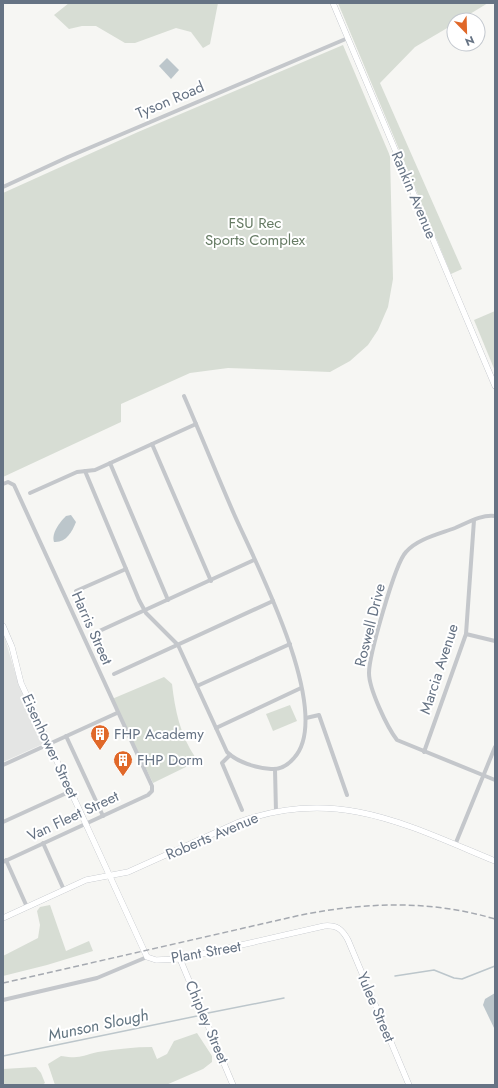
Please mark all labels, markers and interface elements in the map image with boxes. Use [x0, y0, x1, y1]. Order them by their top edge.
north arrow [446, 12, 486, 52]
text: N [463, 32, 477, 50]
street label: Tyson Road [133, 76, 207, 124]
street label: Rankin Avenue [386, 148, 442, 242]
park label: FSU Rec Sports Complex [205, 212, 306, 251]
street label: Roswell Drive [349, 581, 391, 669]
street label: Harris Street [66, 588, 118, 669]
street label: Marcia Avenue [414, 621, 464, 717]
street label: Eisenhower Street [16, 690, 84, 802]
building icon: FHP Academy [89, 723, 111, 751]
place label: FHP Academy [114, 723, 204, 745]
building icon: FHP Dorm [112, 749, 134, 777]
place label: FHP Dorm [137, 749, 203, 771]
street label: Van Fleet Street [24, 785, 123, 847]
street label: Roberts Avenue [162, 806, 262, 865]
street label: Plant Street [169, 935, 243, 969]
street label: Yulee Street [351, 969, 401, 1046]
street label: Chipley Street [180, 977, 235, 1067]
water label: Munson Slough [46, 1003, 150, 1047]

